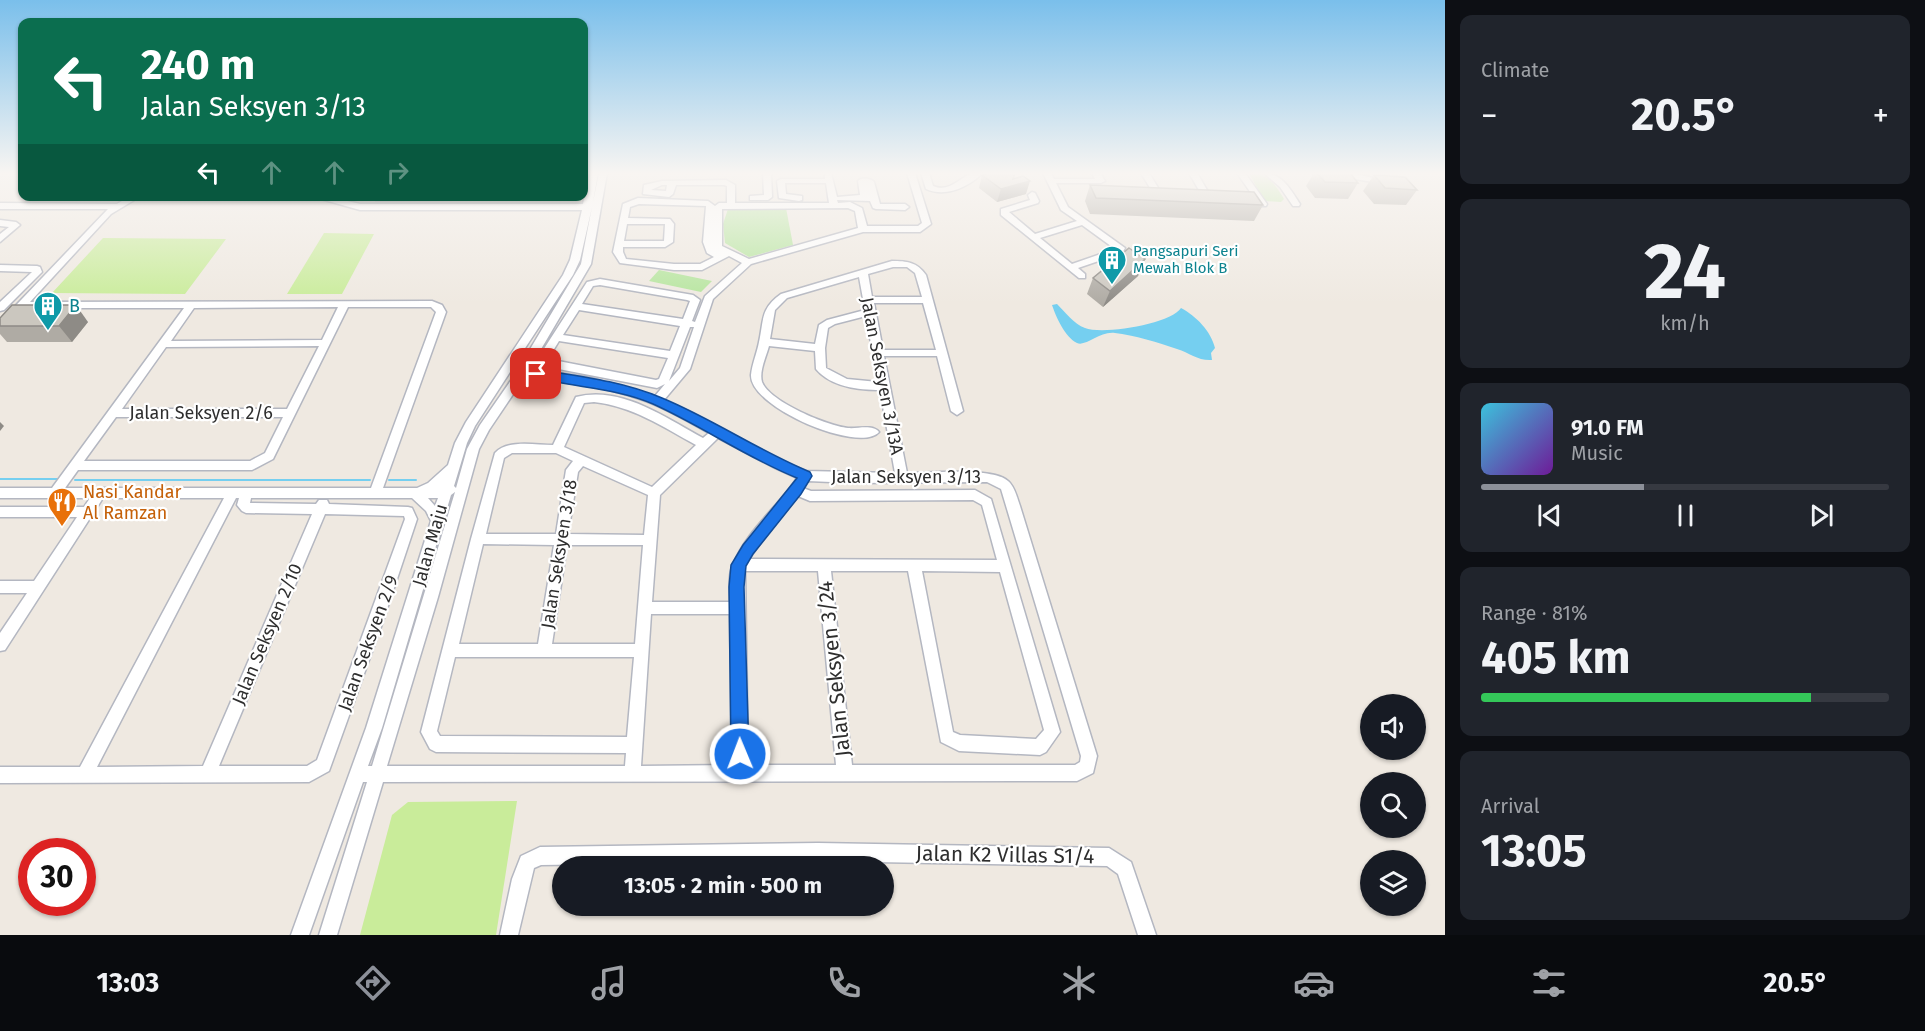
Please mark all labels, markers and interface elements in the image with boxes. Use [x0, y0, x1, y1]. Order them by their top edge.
text: 240 m [141, 40, 255, 90]
icon: left [42, 42, 120, 120]
text: Climate [1481, 58, 1549, 82]
text: 20.5° [1631, 88, 1739, 142]
text: Jalan Seksyen 3/13 [141, 91, 366, 123]
text: − [1481, 96, 1498, 136]
text: + [1873, 96, 1889, 136]
icon: left [192, 156, 225, 189]
icon: ahead [255, 156, 288, 189]
icon: ahead [318, 156, 351, 189]
icon: right [381, 156, 414, 189]
text: 24 [1644, 225, 1726, 319]
place label: Pangsapuri Seri Mewah Blok B [1133, 242, 1239, 277]
building icon: Pangsapuri Seri Mewah Blok B [1096, 244, 1128, 286]
building icon: B [32, 290, 64, 332]
place label: B [69, 295, 80, 317]
street label: Jalan Seksyen 3/13A [856, 295, 908, 457]
text: km/h [1660, 311, 1710, 335]
pin [510, 348, 561, 399]
icon: arrive [519, 357, 552, 390]
street label: Jalan Seksyen 2/6 [129, 402, 273, 424]
text: 91.0 FM [1571, 414, 1644, 441]
text: Music [1571, 441, 1623, 465]
street label: Jalan Seksyen 3/13 [831, 466, 981, 488]
street label: Jalan Seksyen 3/18 [536, 478, 582, 630]
place label: Nasi Kandar Al Ramzan [83, 481, 182, 524]
restaurant icon: Nasi Kandar Al Ramzan [46, 486, 78, 528]
icon: previous [1533, 499, 1566, 532]
icon: pause [1669, 499, 1702, 532]
icon: next [1805, 499, 1838, 532]
street label: Jalan Maju [408, 501, 452, 589]
street label: Jalan Seksyen 2/10 [227, 560, 307, 708]
street label: Jalan Seksyen 2/9 [333, 572, 403, 714]
street label: Jalan Seksyen 3/24 [812, 580, 856, 758]
text: Range · 81% [1481, 601, 1587, 625]
text: 405 km [1481, 631, 1630, 685]
map controls [1360, 694, 1426, 916]
button: sound [1360, 694, 1426, 760]
position arrow [708, 722, 772, 786]
button: search [1360, 772, 1426, 838]
text: Arrival [1481, 794, 1540, 818]
text: 13:05 [1481, 824, 1587, 878]
speed limit sign: 30 [18, 838, 96, 916]
street label: Jalan K2 Villas S1/4 [915, 840, 1095, 870]
button: layers [1360, 850, 1426, 916]
text: 13:05 · 2 min · 500 m [624, 872, 822, 899]
icon: directions [352, 962, 394, 1004]
icon: music [588, 962, 630, 1004]
icon: phone [823, 962, 865, 1004]
icon: climate [1058, 962, 1100, 1004]
icon: car [1293, 962, 1335, 1004]
icon: filters [1528, 962, 1570, 1004]
text: 13:03 [97, 967, 159, 999]
text: 20.5° [1764, 967, 1828, 999]

